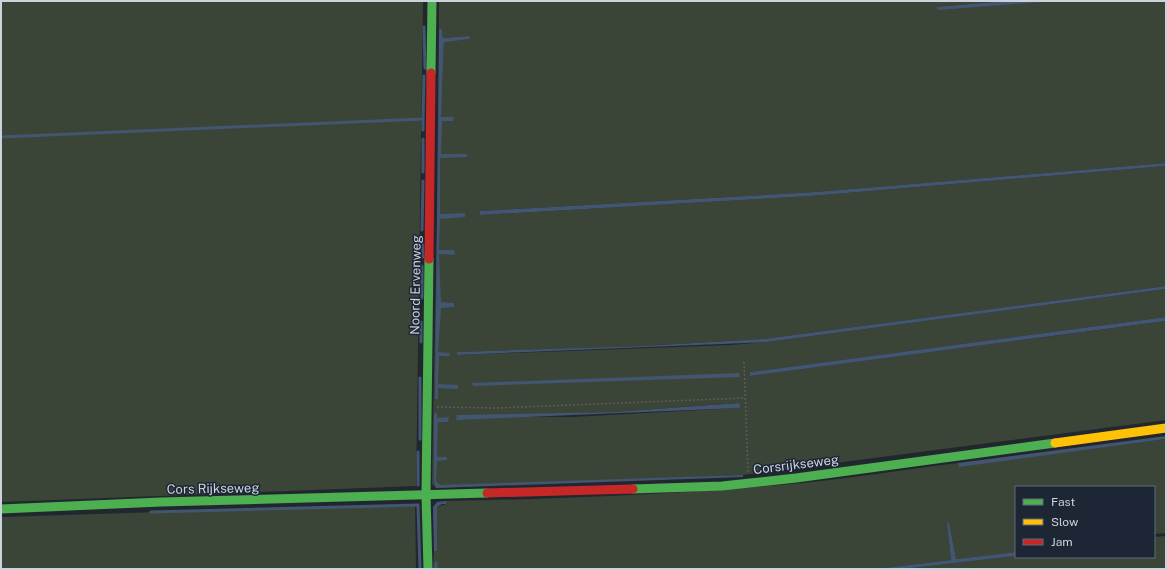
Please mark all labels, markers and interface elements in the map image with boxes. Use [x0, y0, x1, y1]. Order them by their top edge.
street label: Noord Ervenweg [407, 235, 424, 335]
street label: Corsrijkseweg [752, 452, 840, 477]
street label: Cors Rijkseweg [166, 480, 260, 497]
legend [1015, 486, 1155, 558]
text: Fast [1051, 495, 1076, 509]
text: Slow [1051, 515, 1079, 529]
text: Jam [1051, 535, 1073, 549]

